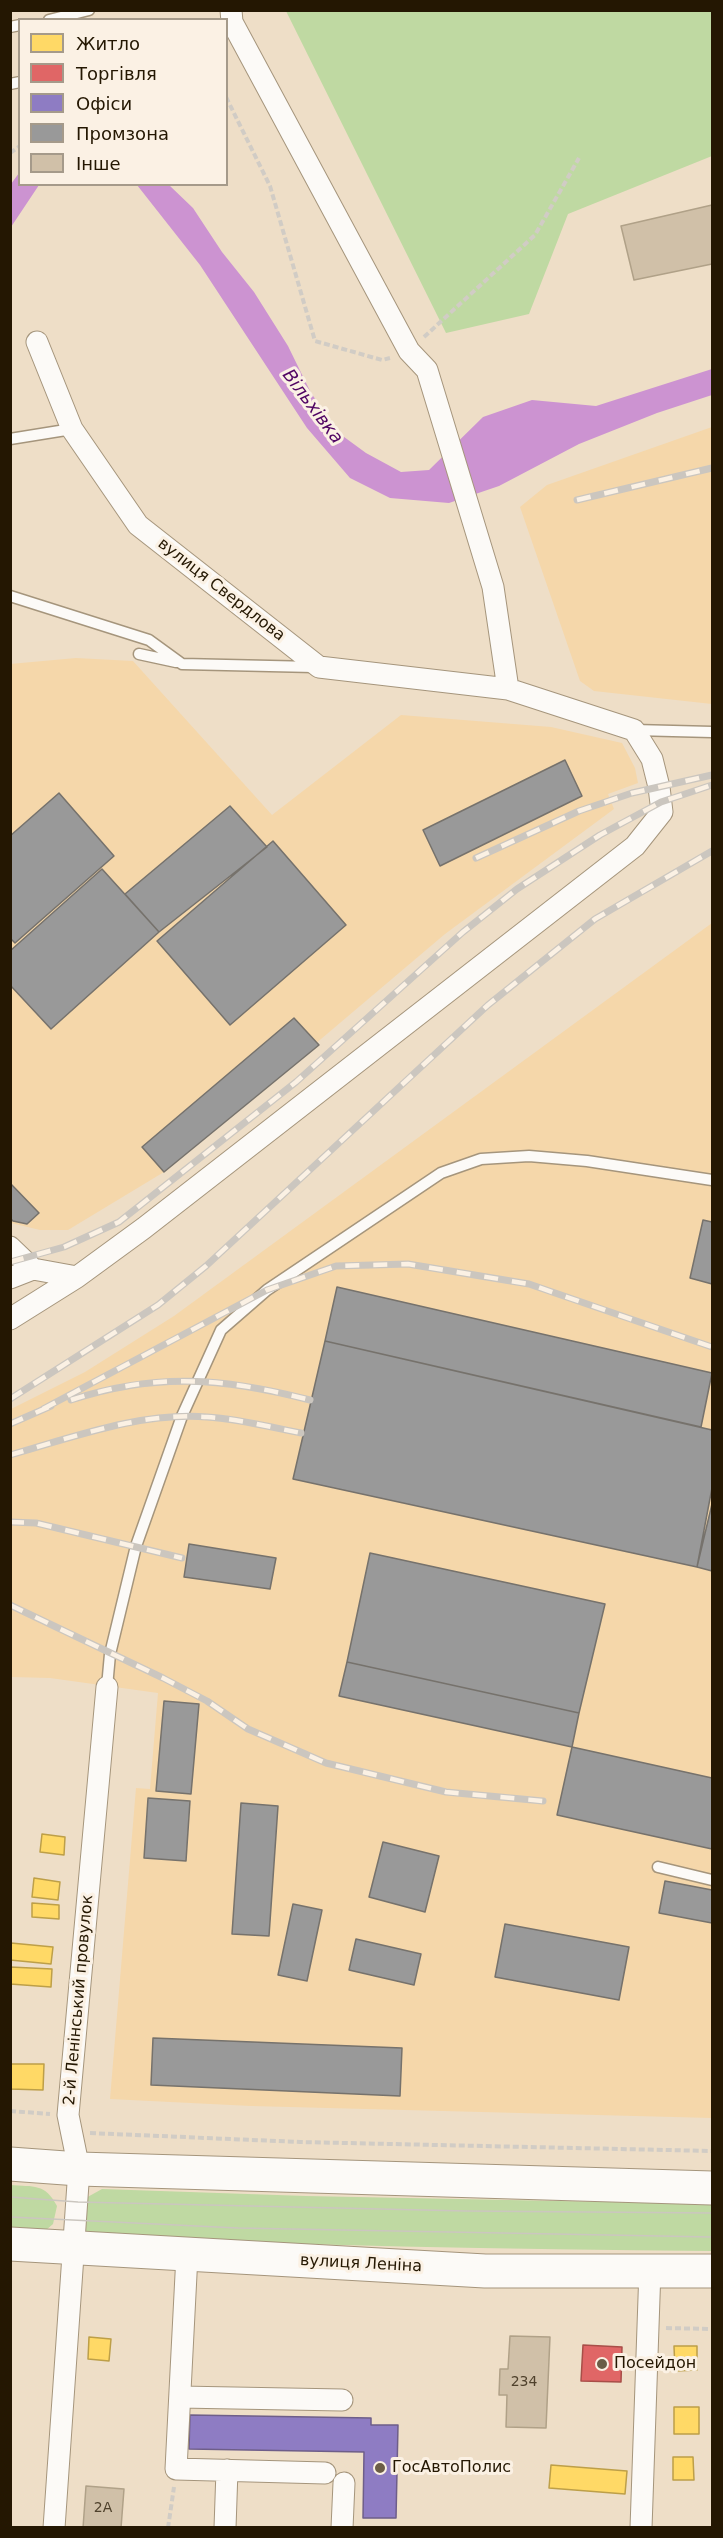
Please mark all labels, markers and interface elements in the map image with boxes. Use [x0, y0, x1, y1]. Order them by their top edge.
legend [18, 18, 228, 186]
text: Житло [76, 33, 140, 54]
text: Торгівля [76, 63, 157, 84]
text: Офіси [76, 93, 132, 114]
text: Промзона [76, 123, 169, 144]
text: Інше [76, 153, 121, 174]
water label: Вільхівка [277, 366, 347, 448]
street label: вулиця Свердлова [154, 534, 288, 646]
street label: 2-й Ленінський провулок [60, 1894, 98, 2106]
street label: вулиця Леніна [299, 2251, 423, 2277]
place label: Посейдон [614, 2354, 696, 2374]
marker: Посейдон [595, 2357, 609, 2371]
house number: 234 [511, 2374, 537, 2390]
place label: ГосАвтоПолис [392, 2458, 511, 2478]
marker: ГосАвтоПолис [373, 2461, 387, 2475]
house number: 2А [94, 2500, 112, 2516]

